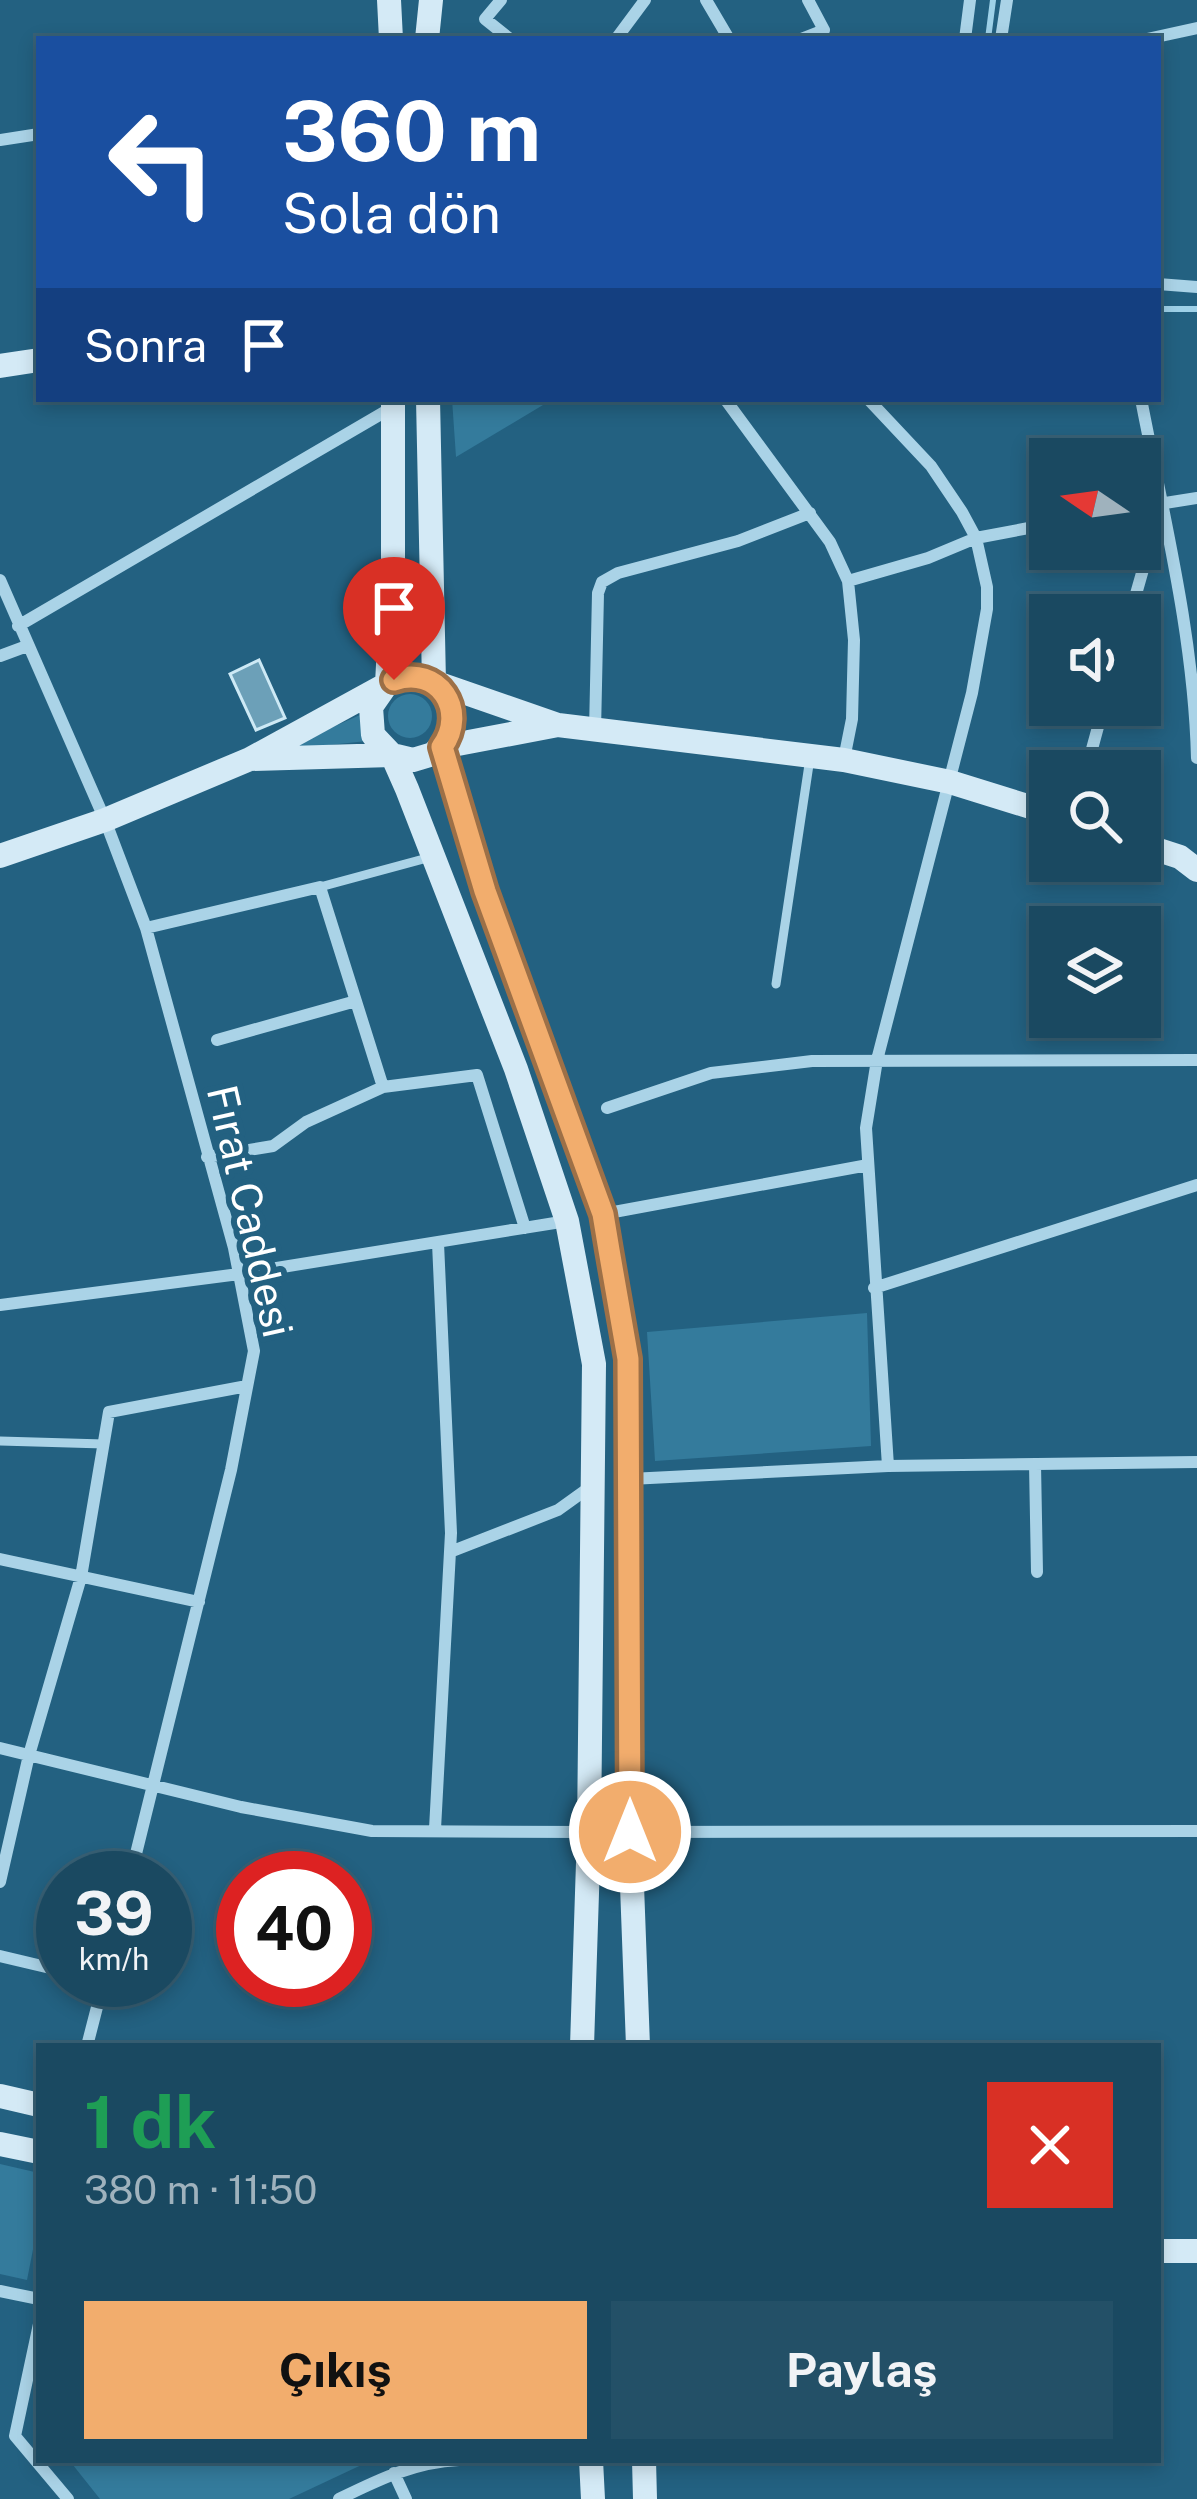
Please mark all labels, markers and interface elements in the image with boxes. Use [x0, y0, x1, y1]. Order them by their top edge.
text: 360 m [282, 81, 541, 180]
icon: left [84, 84, 240, 240]
text: Sola dön [282, 182, 501, 245]
icon: arrive [231, 312, 297, 378]
text: Sonra [84, 319, 207, 372]
north arrow [1029, 438, 1161, 570]
map controls [1029, 438, 1161, 1038]
pin [343, 557, 445, 680]
icon: arrive [361, 575, 427, 641]
button: sound [1029, 594, 1161, 726]
button: search [1029, 750, 1161, 882]
button: layers [1029, 906, 1161, 1038]
street label: Fırat Caddesi [198, 1080, 303, 1342]
position arrow [567, 1769, 693, 1895]
speed limit sign: 40 [216, 1851, 372, 2007]
text: 39 [74, 1878, 154, 1949]
text: km/h [79, 1941, 149, 1977]
text: 1 dk [84, 2080, 216, 2164]
button: close [987, 2082, 1113, 2208]
text: 380 m · 11:50 [84, 2167, 317, 2213]
button: Çıkış [84, 2301, 587, 2439]
button: Paylaş [611, 2301, 1113, 2439]

